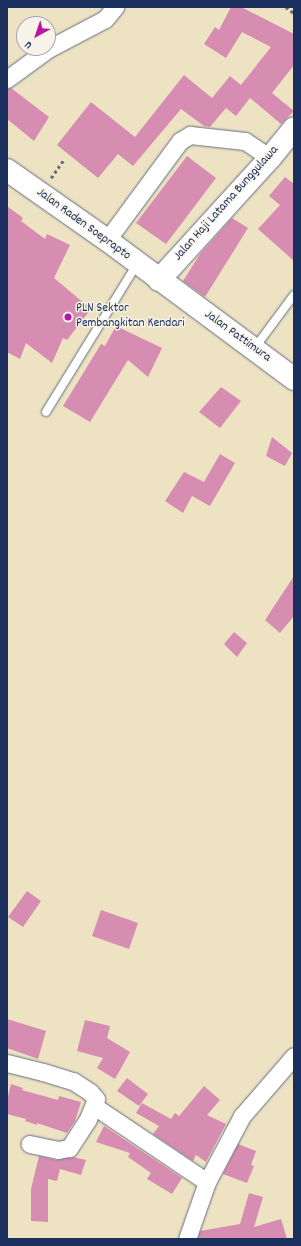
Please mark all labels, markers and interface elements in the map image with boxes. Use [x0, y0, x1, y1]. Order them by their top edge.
north arrow [16, 16, 56, 56]
text: U [22, 37, 36, 52]
street label: Jalan Haji Latama Bunggulawa [171, 143, 283, 265]
street label: Jalan Raden Soeprapto [33, 185, 133, 265]
place label: PLN Sektor Pembangkitan Kendari [76, 302, 185, 333]
street label: Jalan Pattimura [201, 308, 273, 366]
marker: PLN Sektor Pembangkitan Kendari [63, 312, 73, 322]

